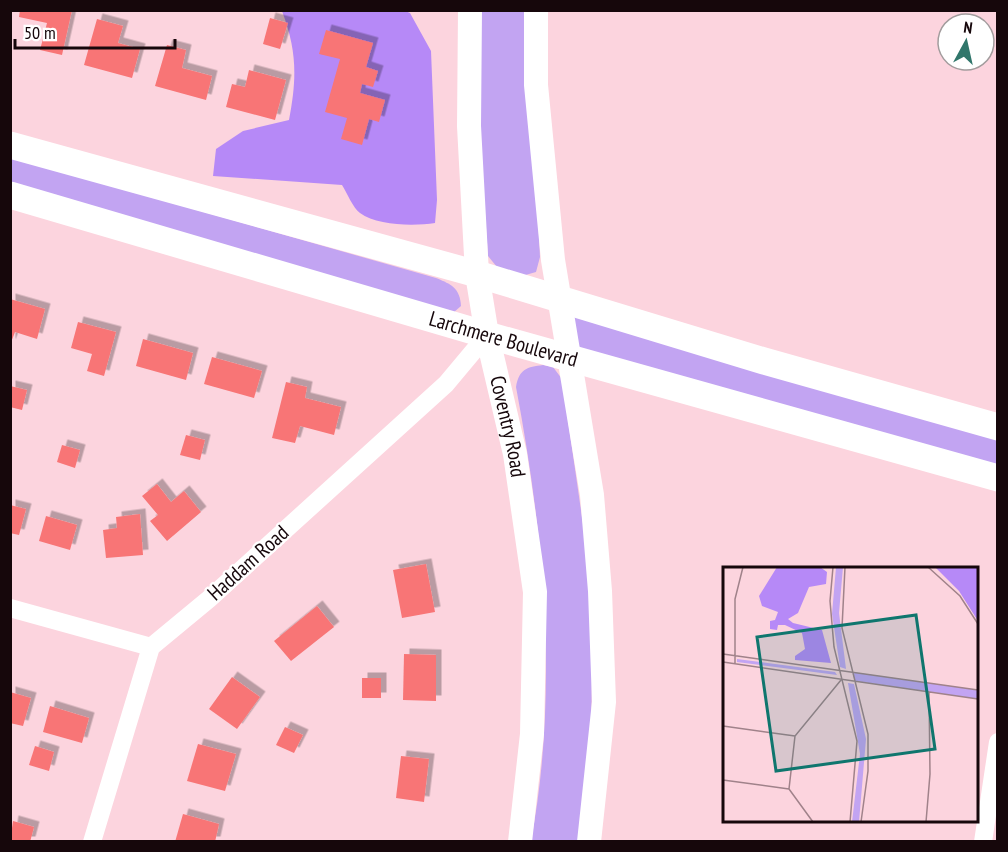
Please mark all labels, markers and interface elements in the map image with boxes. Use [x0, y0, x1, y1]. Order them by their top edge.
scale bar [15, 12, 176, 50]
north arrow [936, 12, 996, 72]
text: N [962, 17, 974, 38]
text: 50 m [24, 21, 56, 44]
street label: Larchmere Boulevard [426, 305, 581, 373]
street label: Coventry Road [484, 373, 532, 479]
street label: Haddam Road [201, 519, 294, 606]
inset map [723, 567, 978, 822]

